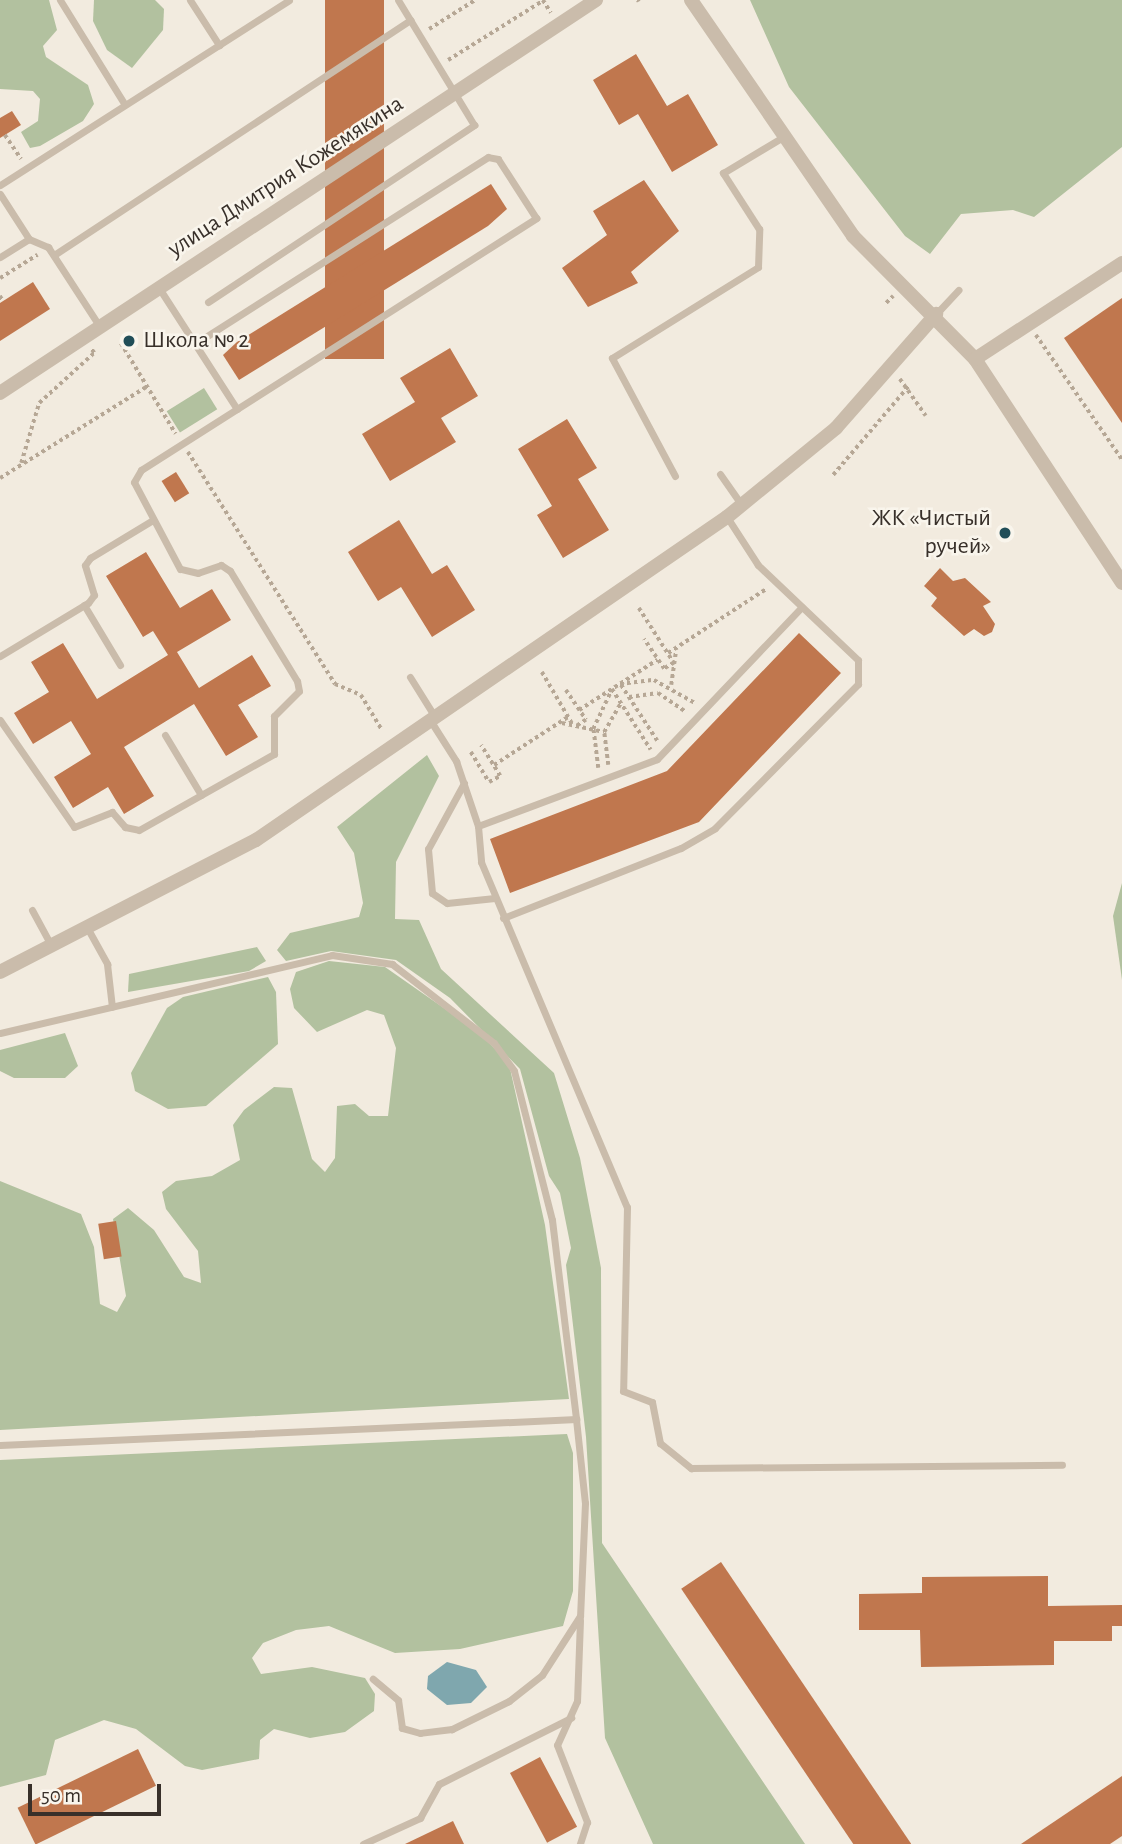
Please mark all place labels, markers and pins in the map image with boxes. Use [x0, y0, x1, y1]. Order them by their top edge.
place label: Школа № 2 [143, 327, 249, 355]
marker: Школа № 2 [121, 333, 137, 349]
place label: ЖК «Чистый ручей» [872, 505, 991, 561]
marker: ЖК «Чистый ручей» [997, 525, 1013, 541]

